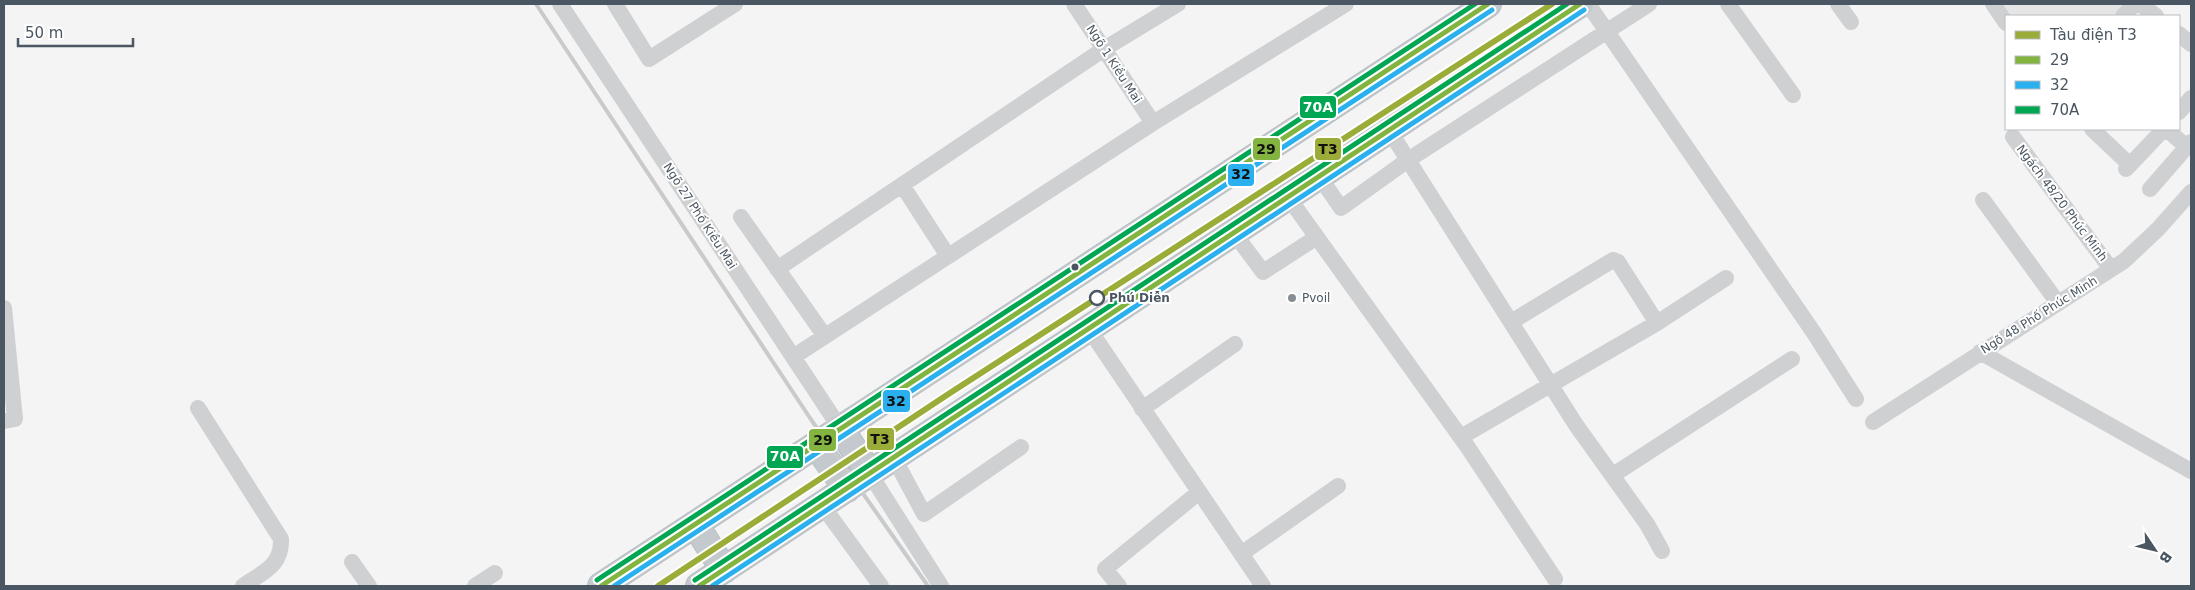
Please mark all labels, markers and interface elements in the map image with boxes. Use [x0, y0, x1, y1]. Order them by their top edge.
scale bar [18, 15, 132, 47]
legend [2005, 15, 2180, 130]
street label: Ngõ 1 Kiều Mai [1084, 22, 1144, 106]
text: 50 m [25, 24, 63, 42]
text: Tàu điện T3 [2049, 26, 2137, 44]
text: 29 [2050, 51, 2069, 69]
text: 32 [2050, 76, 2069, 94]
line badge: 70A [1299, 95, 1337, 119]
text: 70A [1303, 99, 1333, 115]
text: 70A [2050, 101, 2080, 119]
line badge: 29 [1252, 137, 1281, 161]
line badge: T3 [1314, 137, 1342, 161]
text: 29 [1256, 141, 1276, 157]
text: T3 [1318, 141, 1338, 157]
street label: Ngách 48/20 Phúc Minh [2014, 142, 2110, 264]
street label: Ngõ 27 Phố Kiều Mai [660, 160, 740, 272]
line badge: 32 [1227, 163, 1255, 187]
text: 32 [1231, 166, 1251, 182]
unlabelled marker [1070, 262, 1080, 272]
street label: Ngõ 48 Phố Phúc Minh [1978, 273, 2100, 357]
marker: Phú Diễn [1089, 290, 1105, 306]
place label: Phú Diễn [1109, 291, 1170, 305]
place label: Pvoil [1302, 291, 1330, 305]
marker: Pvoil [1286, 292, 1298, 304]
line badge: 32 [882, 389, 911, 413]
text: 32 [886, 393, 906, 409]
line badge: T3 [866, 427, 895, 451]
line badge: 29 [808, 428, 837, 452]
text: T3 [870, 431, 890, 447]
text: 29 [813, 432, 833, 448]
line badge: 70A [766, 445, 804, 469]
text: 70A [770, 448, 800, 464]
north arrow [2130, 525, 2180, 575]
text: B [2156, 548, 2175, 566]

